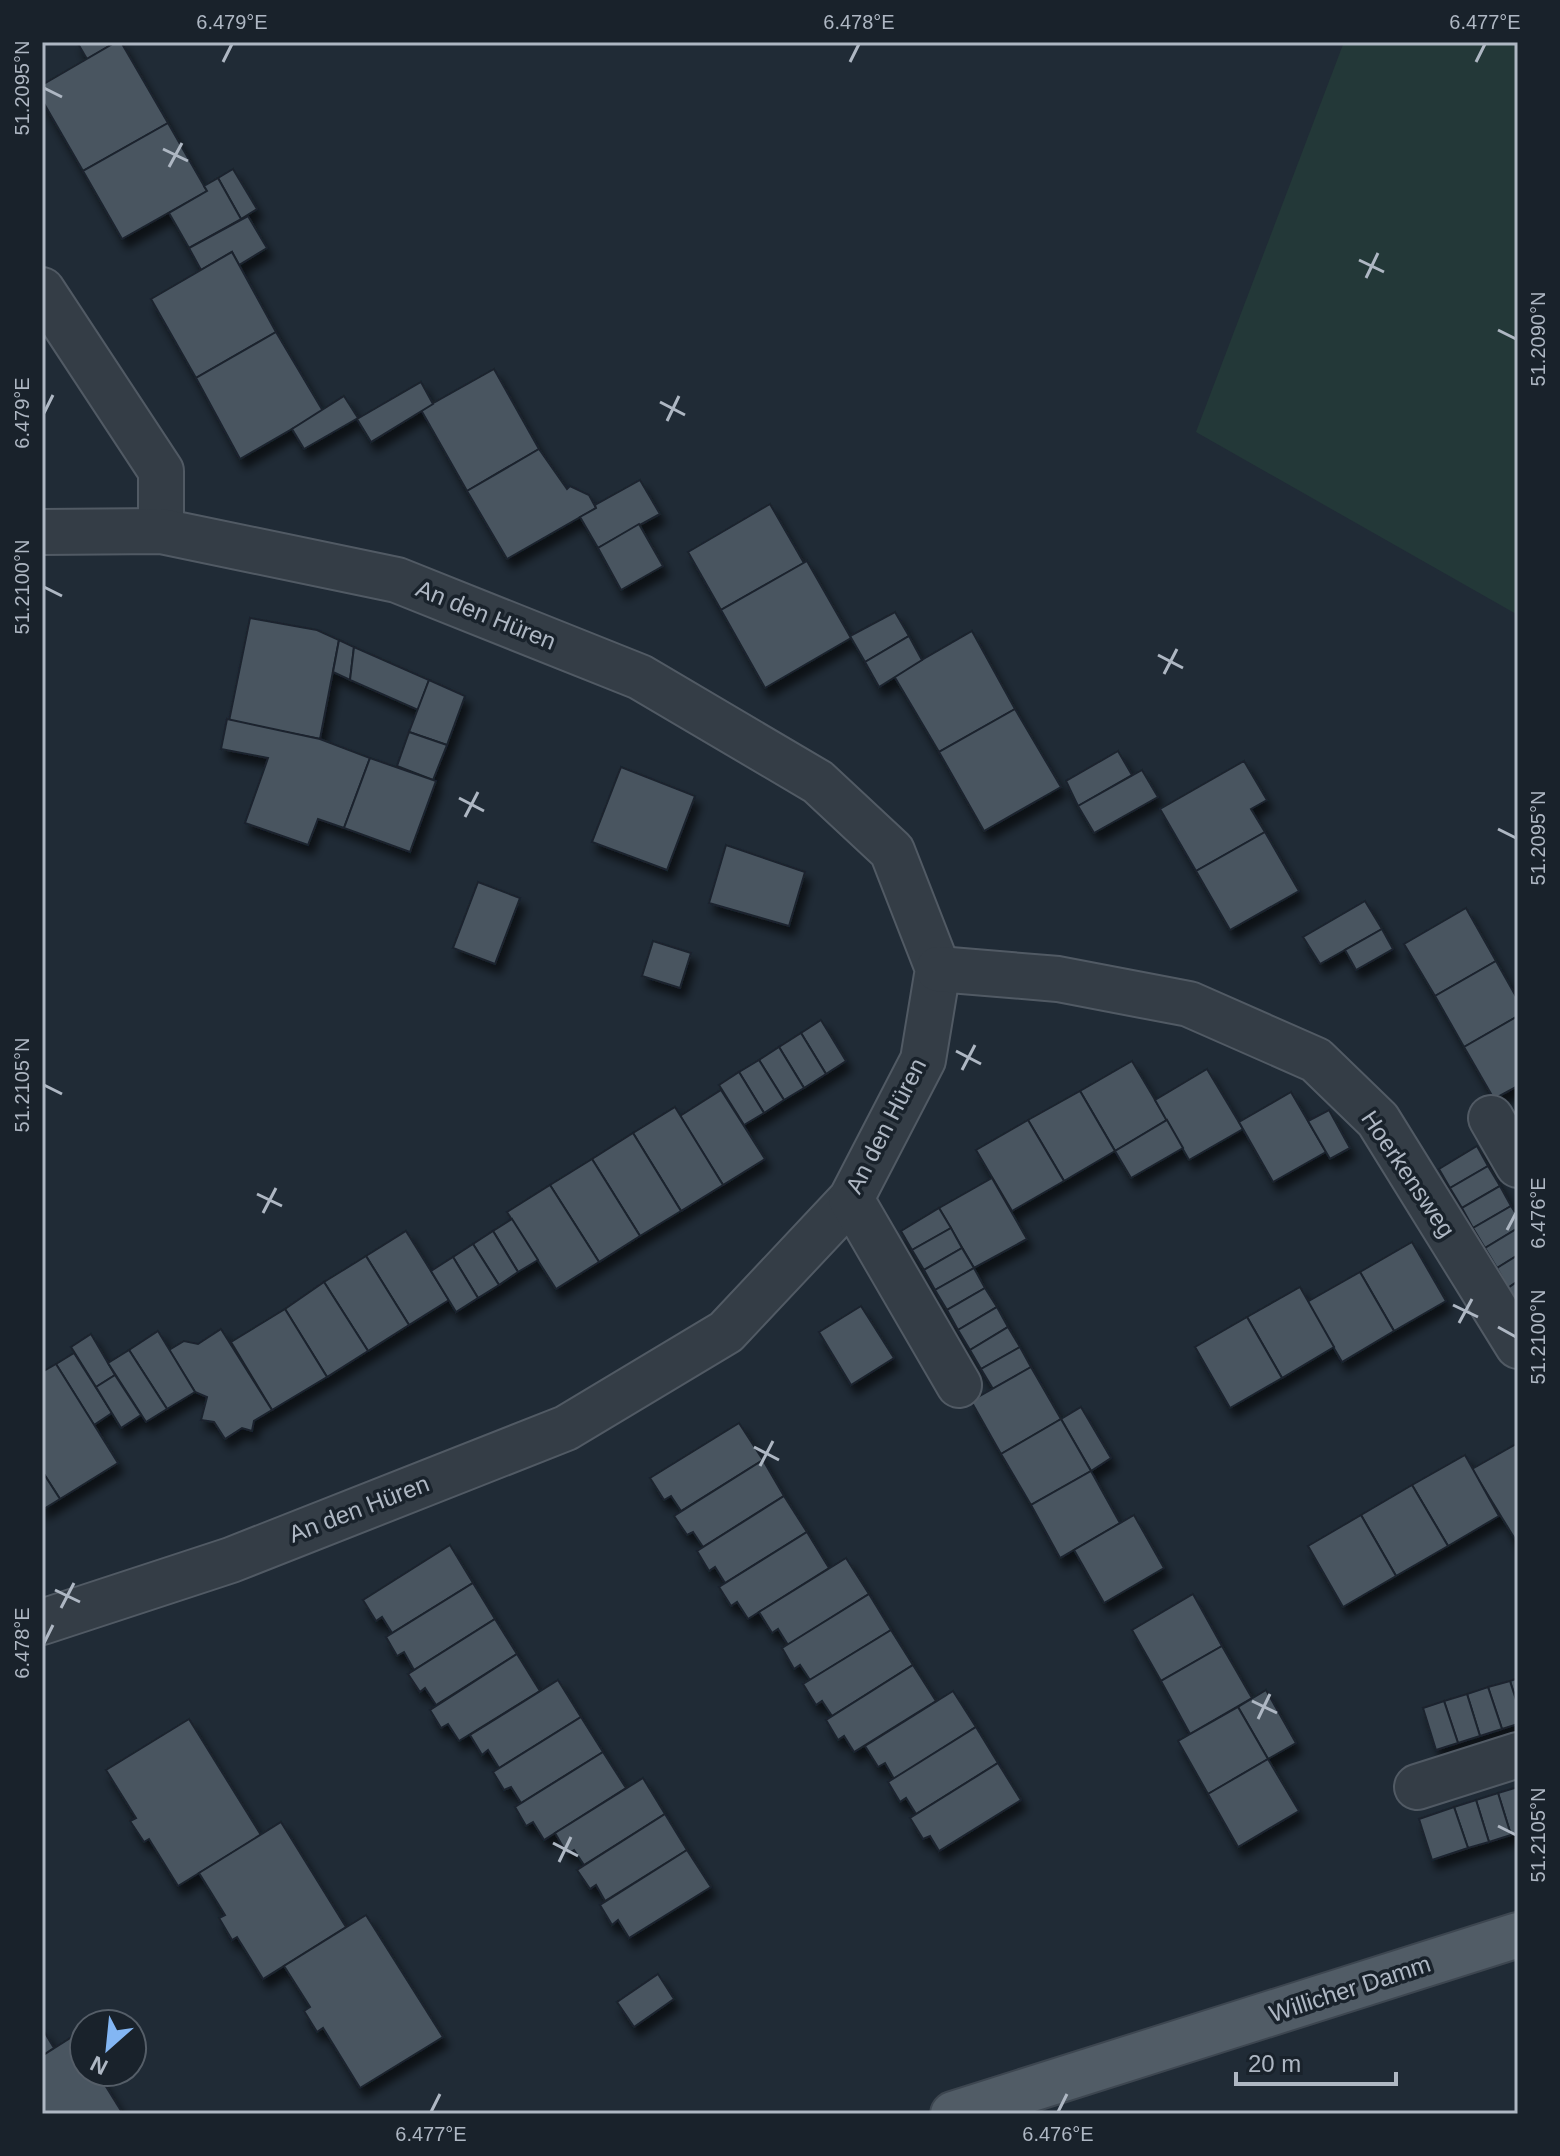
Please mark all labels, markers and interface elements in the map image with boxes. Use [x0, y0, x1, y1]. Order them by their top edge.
text: 6.479°E [196, 11, 268, 33]
text: 6.478°E [823, 11, 895, 33]
text: 6.477°E [1449, 11, 1521, 33]
text: 51.2095°N [11, 41, 33, 135]
text: 51.2090°N [1527, 292, 1549, 386]
text: 6.479°E [11, 377, 33, 449]
text: 51.2100°N [11, 540, 33, 634]
street label: An den Hüren [412, 574, 560, 655]
text: 51.2095°N [1527, 791, 1549, 885]
text: 51.2105°N [11, 1038, 33, 1132]
street label: An den Hüren [840, 1054, 931, 1198]
street label: Hoerkensweg [1356, 1105, 1461, 1242]
text: 6.476°E [1527, 1177, 1549, 1249]
text: 51.2100°N [1527, 1290, 1549, 1384]
street label: An den Hüren [285, 1469, 433, 1548]
text: 6.478°E [11, 1607, 33, 1679]
text: 51.2105°N [1527, 1788, 1549, 1882]
street label: Willicher Damm [1266, 1950, 1434, 2027]
north arrow [68, 2008, 148, 2088]
scale bar [1236, 2036, 1396, 2086]
text: 20 m [1248, 2050, 1301, 2077]
text: N [86, 2051, 112, 2080]
text: 6.477°E [395, 2123, 467, 2145]
text: 6.476°E [1022, 2123, 1094, 2145]

